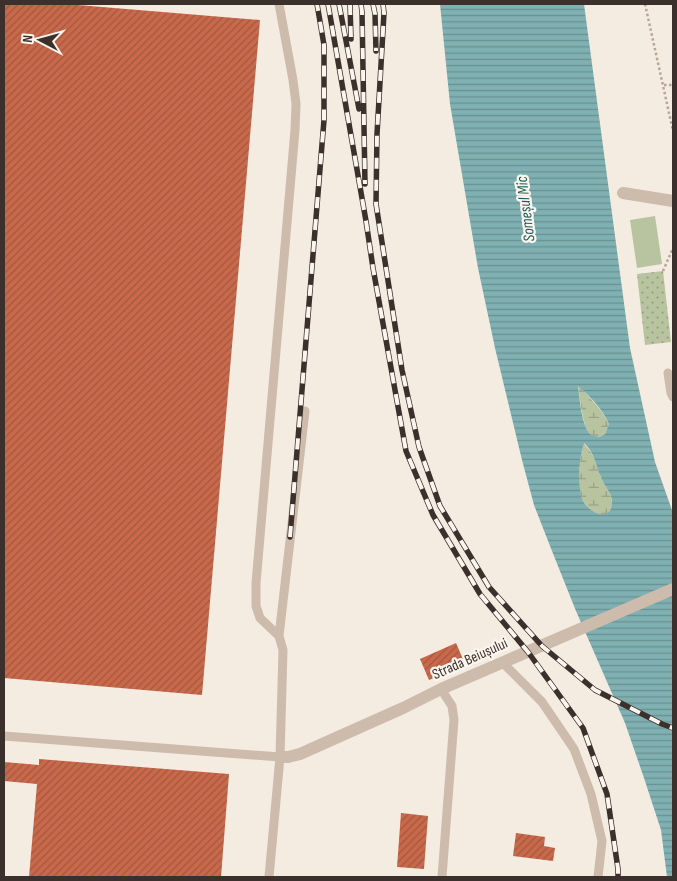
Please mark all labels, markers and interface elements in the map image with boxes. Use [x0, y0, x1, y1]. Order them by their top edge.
north arrow [15, 15, 65, 65]
text: N [19, 34, 36, 43]
water label: Someșul Mic [512, 175, 539, 243]
street label: Strada Beiușului [429, 634, 511, 684]

